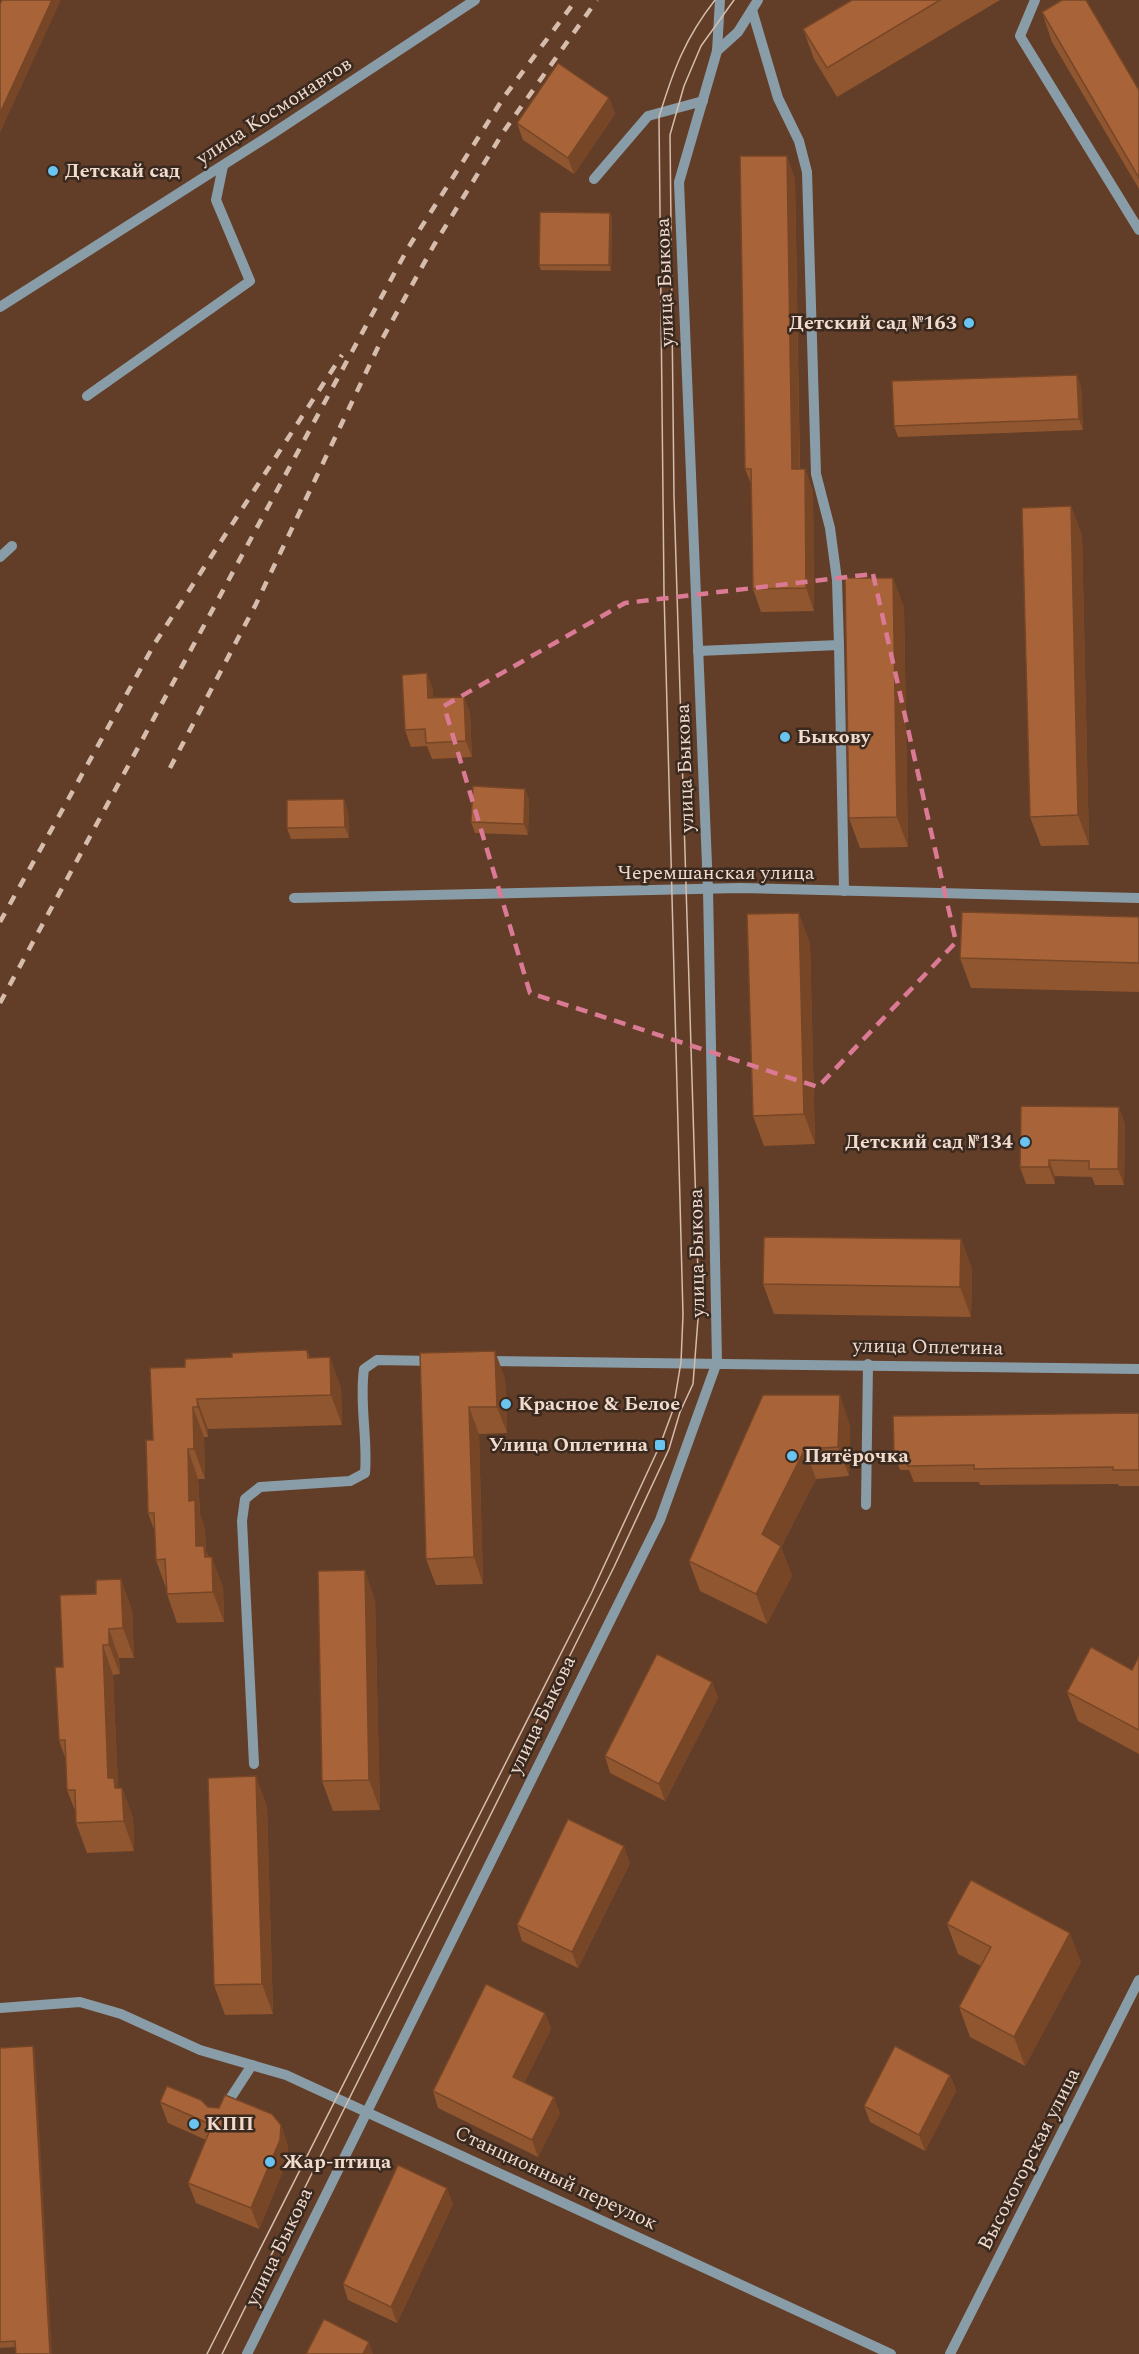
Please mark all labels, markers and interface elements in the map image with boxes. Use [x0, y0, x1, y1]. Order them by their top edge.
street label: улица Космонавтов [189, 49, 358, 173]
place label: Детскай сад [65, 156, 180, 186]
marker: Детскай сад [46, 164, 60, 178]
street label: улица Быкова [648, 217, 682, 348]
place label: Детский сад №163 [789, 308, 957, 338]
marker: Детский сад №163 [962, 316, 976, 330]
street label: улица Быкова [668, 703, 702, 834]
place label: Быкову [797, 722, 872, 752]
marker: Быкову [778, 730, 792, 744]
street label: Черемшанская улица [618, 858, 815, 888]
place label: Детский сад №134 [845, 1127, 1013, 1157]
marker: Детский сад №134 [1018, 1135, 1032, 1149]
street label: улица Быкова [681, 1188, 713, 1319]
street label: улица Оплетина [851, 1331, 1004, 1363]
place label: Красное & Белое [518, 1389, 680, 1419]
marker: Красное & Белое [499, 1397, 513, 1411]
place label: Улица Оплетина [489, 1430, 649, 1460]
marker: Улица Оплетина [653, 1438, 667, 1452]
place label: Пятёрочка [804, 1441, 910, 1471]
marker: Пятёрочка [785, 1449, 799, 1463]
street label: улица Быкова [500, 1650, 584, 1780]
street label: Высокогорская улица [970, 2062, 1088, 2255]
place label: КПП [206, 2109, 254, 2139]
marker: КПП [187, 2117, 201, 2131]
street label: Станционный переулок [450, 2118, 662, 2238]
place label: Жар-птица [282, 2147, 392, 2177]
marker: Жар-птица [263, 2155, 277, 2169]
street label: улица Быкова [237, 2182, 321, 2312]

